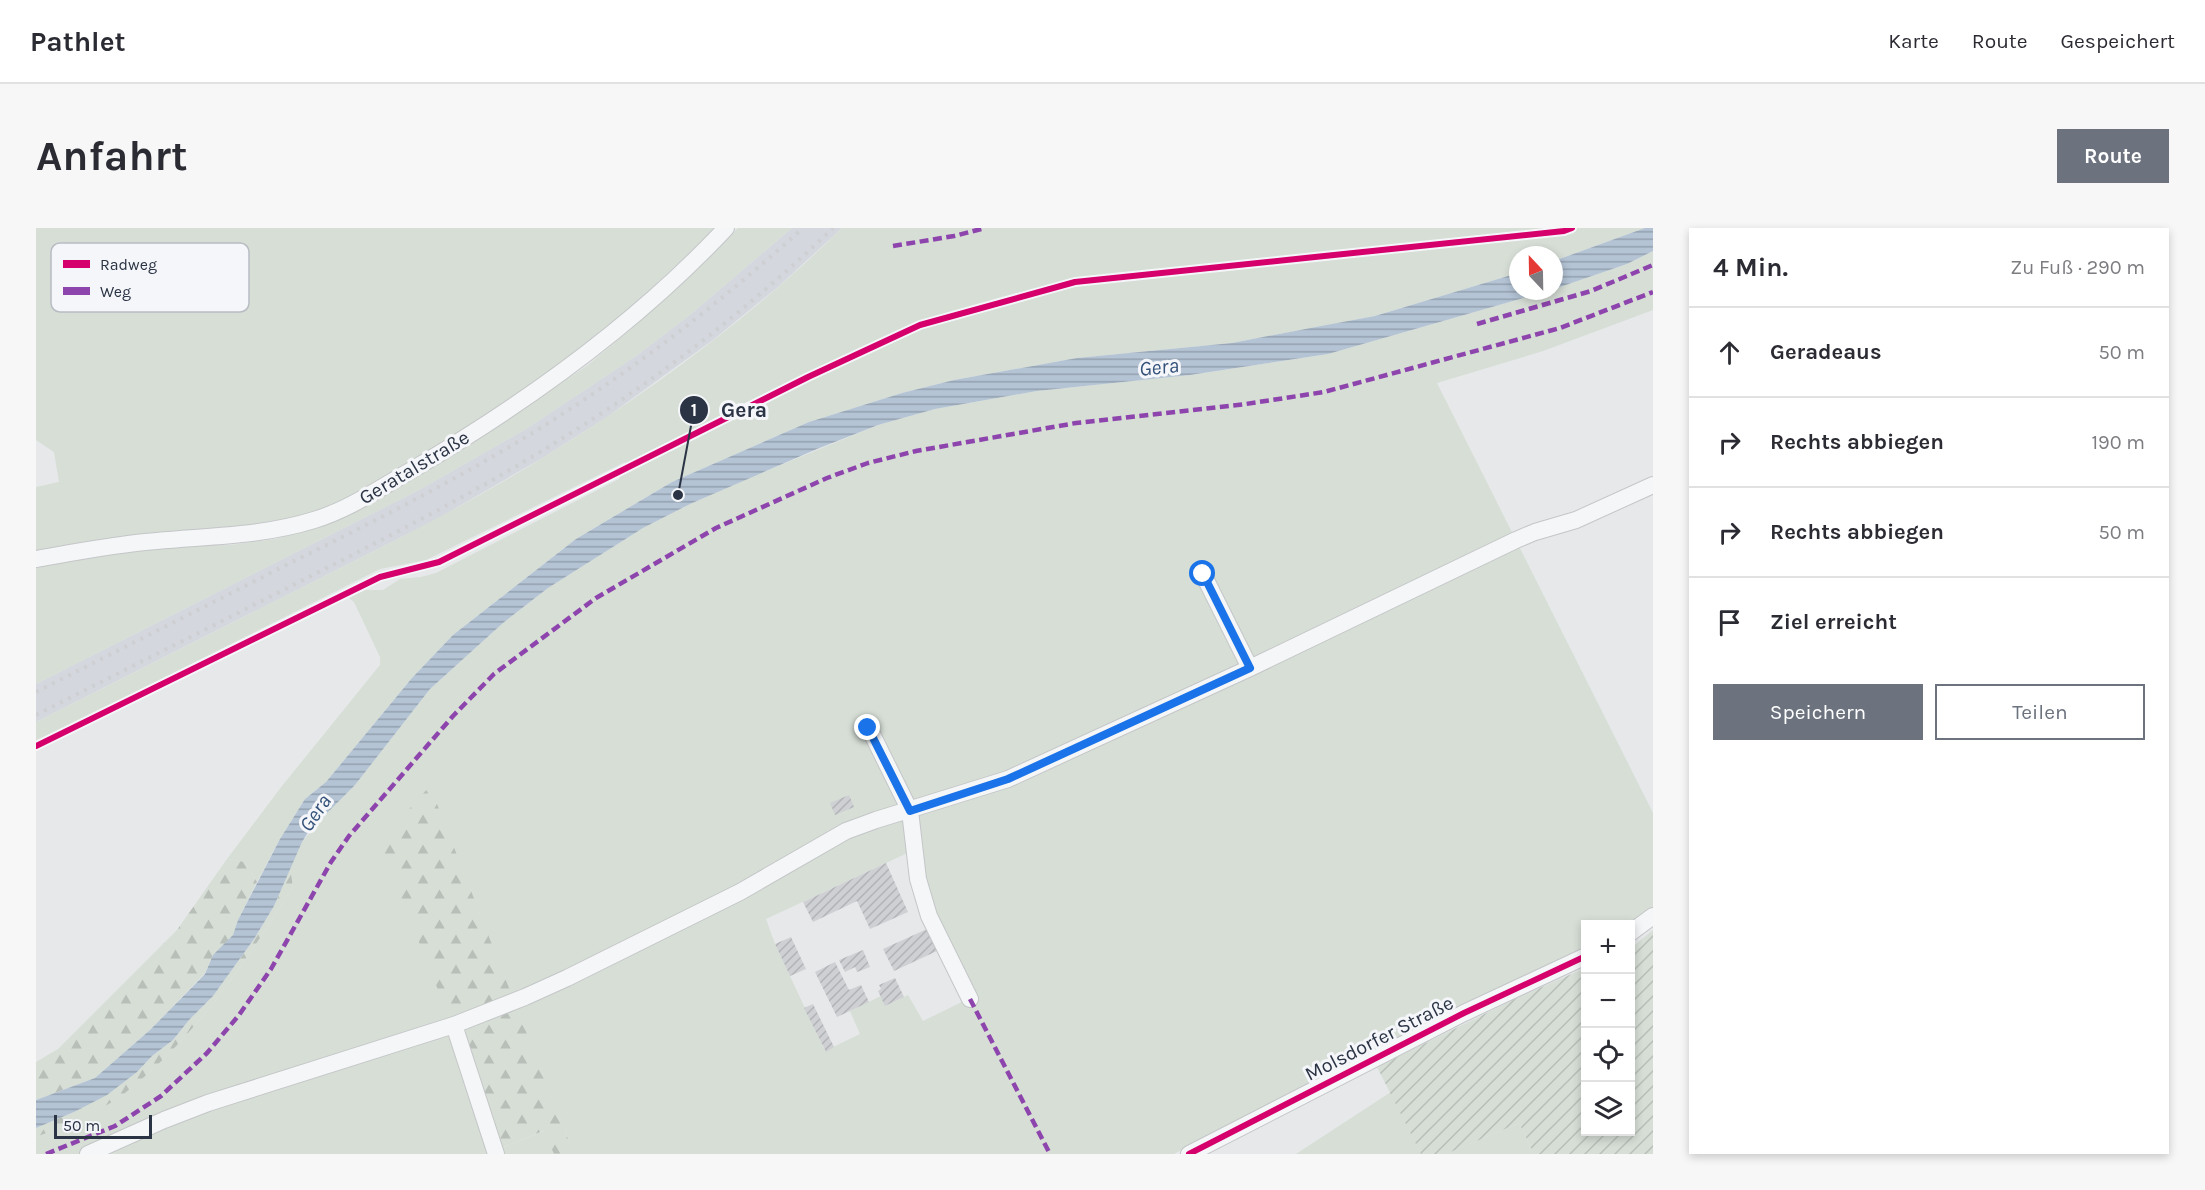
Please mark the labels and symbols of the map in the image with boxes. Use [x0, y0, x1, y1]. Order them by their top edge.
legend [51, 243, 249, 312]
north arrow [1509, 246, 1563, 300]
text: Radweg [100, 255, 157, 274]
text: Weg [100, 282, 131, 301]
water label: Gera [1138, 353, 1180, 381]
callout: Gera [679, 390, 779, 429]
text: Gera [721, 398, 767, 422]
text: 1 [691, 399, 697, 421]
street label: Geratalstraße [355, 426, 473, 509]
route start [1189, 560, 1215, 586]
route end [854, 714, 880, 740]
water label: Gera [294, 790, 336, 836]
street label: Molsdorfer Straße [1301, 991, 1457, 1086]
scale bar [54, 1112, 152, 1140]

